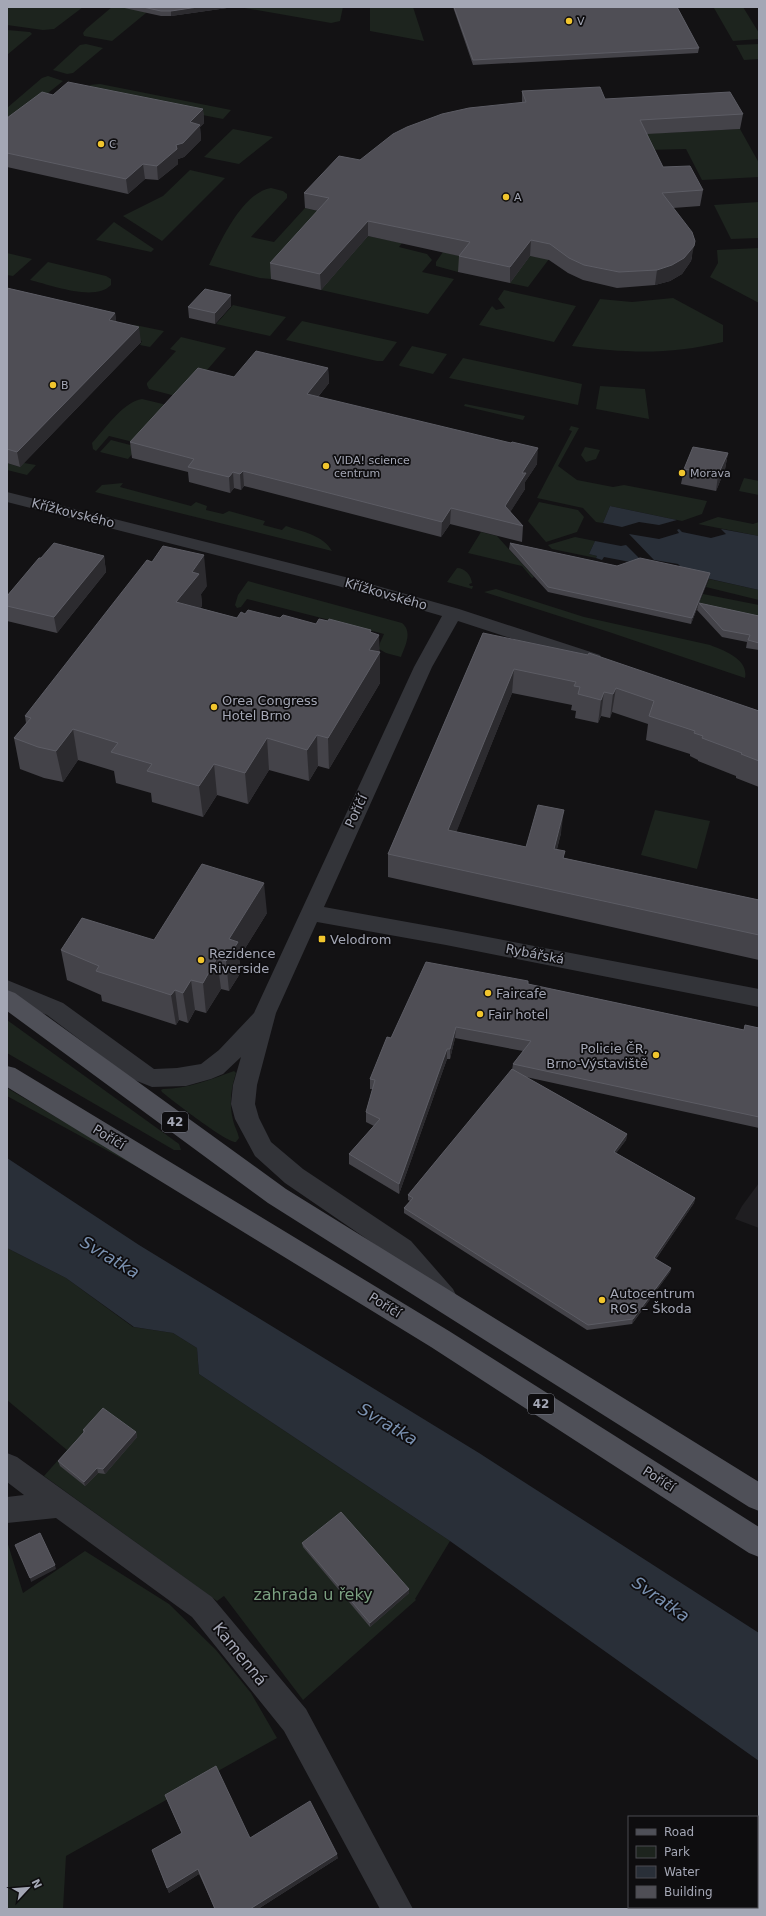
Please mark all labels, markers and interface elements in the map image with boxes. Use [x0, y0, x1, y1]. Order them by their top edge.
place label: V [577, 15, 585, 28]
marker: V [564, 16, 574, 26]
place label: C [109, 138, 117, 151]
marker: C [96, 139, 106, 149]
place label: A [514, 191, 522, 204]
marker: A [501, 192, 511, 202]
place label: B [61, 379, 69, 392]
marker: B [48, 380, 58, 390]
place label: VIDA! science centrum [334, 454, 410, 480]
marker: VIDA! science centrum [321, 461, 331, 471]
place label: Morava [690, 467, 731, 480]
marker: Morava [677, 468, 687, 478]
street label: Křížkovského [30, 495, 116, 531]
street label: Křížkovského [343, 575, 429, 613]
place label: Orea Congress Hotel Brno [222, 693, 318, 723]
marker: Orea Congress Hotel Brno [209, 702, 219, 712]
street label: Poříčí [342, 792, 370, 830]
place label: Velodrom [330, 932, 391, 947]
marker: Velodrom [317, 934, 327, 944]
street label: Rybářská [504, 941, 566, 967]
place label: Rezidence Riverside [209, 946, 276, 976]
marker: Rezidence Riverside [196, 955, 206, 965]
place label: Faircafe [496, 986, 547, 1001]
marker: Faircafe [483, 988, 493, 998]
place label: Fair hotel [488, 1007, 548, 1022]
marker: Fair hotel [475, 1009, 485, 1019]
place label: Policie ČR, Brno-Výstaviště [546, 1041, 648, 1071]
marker: Policie ČR, Brno-Výstaviště [651, 1050, 661, 1060]
road number: 42 [162, 1112, 188, 1132]
street label: Poříčí [90, 1122, 128, 1153]
water label: Svratka [77, 1232, 143, 1282]
place label: Autocentrum ROS – Škoda [610, 1286, 695, 1316]
street label: Poříčí [366, 1289, 404, 1321]
marker: Autocentrum ROS – Škoda [597, 1295, 607, 1305]
road number: 42 [528, 1394, 554, 1414]
water label: Svratka [355, 1399, 421, 1449]
street label: Poříčí [640, 1463, 678, 1495]
water label: Svratka [629, 1572, 693, 1626]
park label: zahrada u řeky [253, 1585, 373, 1604]
street label: Kamenná [209, 1619, 271, 1689]
legend [628, 1816, 758, 1908]
text: Road [664, 1825, 694, 1839]
text: Park [664, 1845, 690, 1859]
text: Water [664, 1865, 700, 1879]
north arrow [8, 1868, 48, 1908]
text: N [29, 1877, 44, 1891]
text: Building [664, 1885, 713, 1899]

